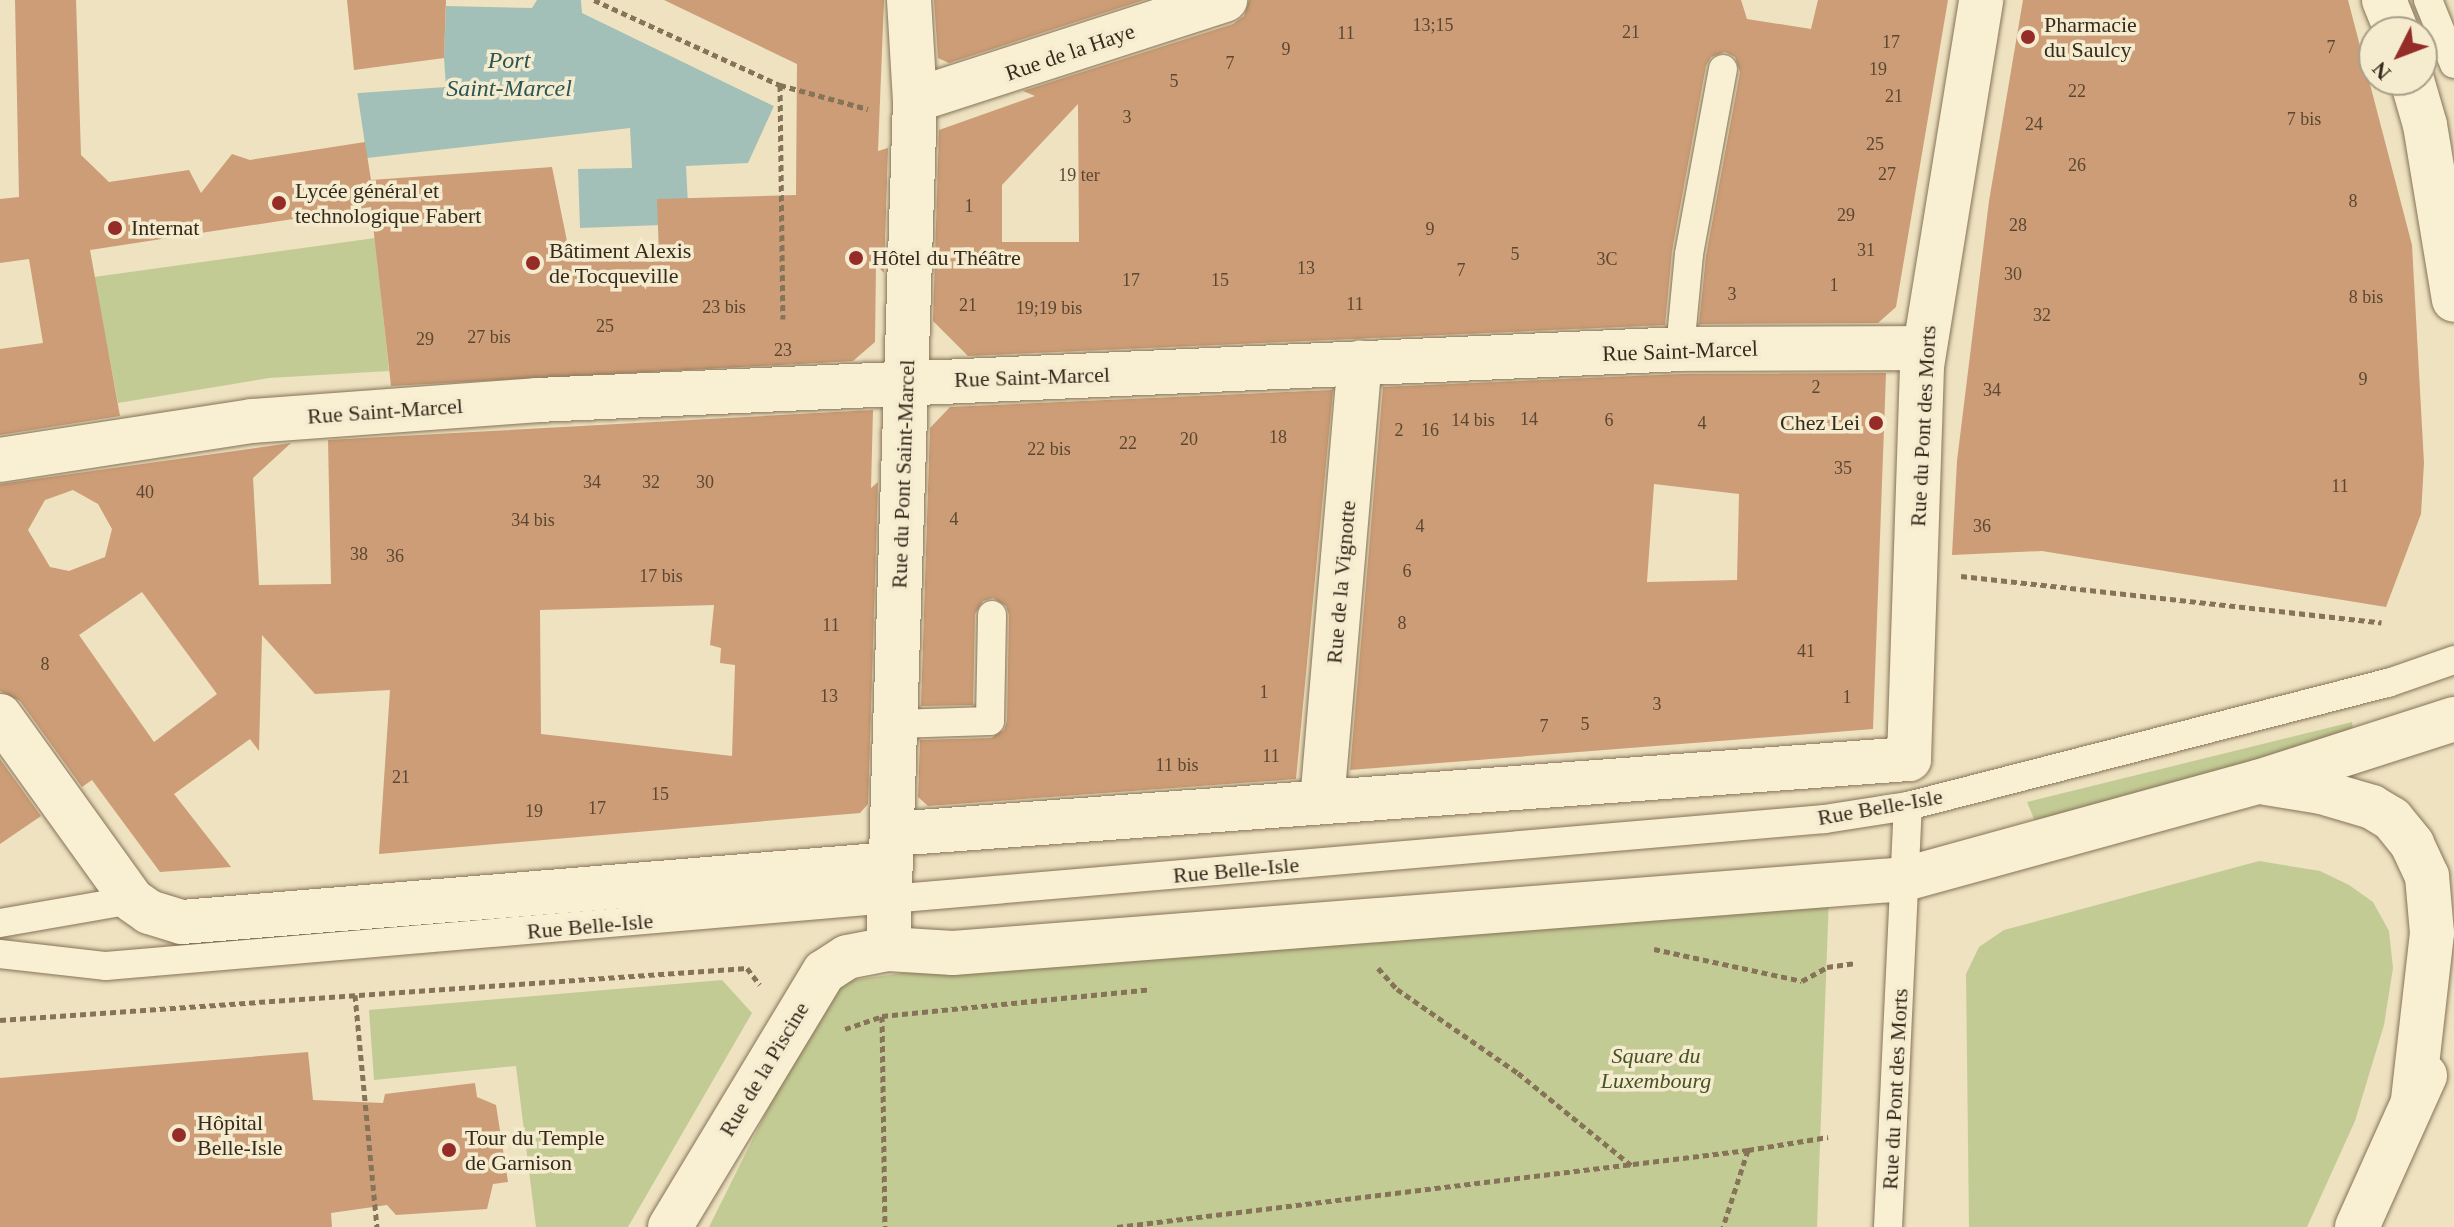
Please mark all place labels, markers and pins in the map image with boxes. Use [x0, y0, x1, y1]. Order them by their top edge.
place label: Pharmacie du Saulcy [2044, 11, 2137, 62]
marker: Pharmacie du Saulcy [2019, 28, 2037, 46]
place label: Lycée général et technologique Fabert [295, 177, 481, 228]
marker: Lycée général et technologique Fabert [270, 194, 288, 212]
place label: Internat [131, 215, 199, 241]
marker: Internat [106, 219, 124, 237]
place label: Bâtiment Alexis de Tocqueville [549, 237, 693, 288]
place label: Hôtel du Théâtre [872, 245, 1021, 271]
marker: Hôtel du Théâtre [847, 249, 865, 267]
marker: Bâtiment Alexis de Tocqueville [524, 254, 542, 272]
place label: Chez Lei [1780, 410, 1860, 436]
marker: Chez Lei [1867, 414, 1885, 432]
place label: Hôpital Belle-Isle [197, 1109, 283, 1160]
marker: Hôpital Belle-Isle [168, 1124, 190, 1146]
place label: Tour du Temple de Garnison [465, 1124, 605, 1176]
marker: Tour du Temple de Garnison [440, 1141, 458, 1159]

